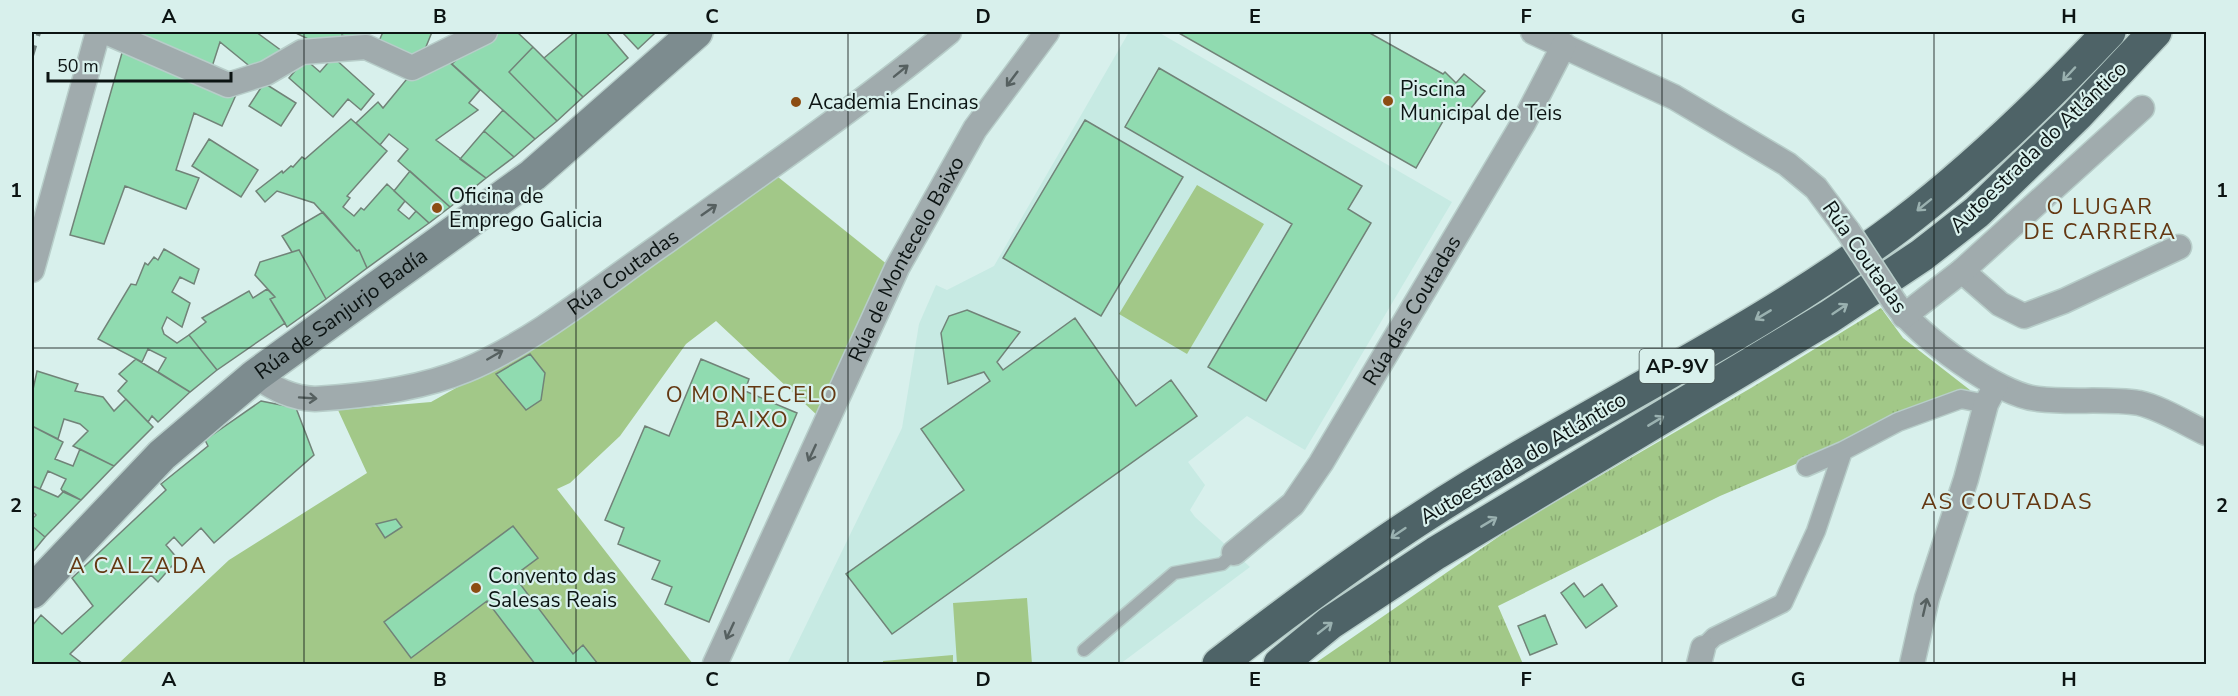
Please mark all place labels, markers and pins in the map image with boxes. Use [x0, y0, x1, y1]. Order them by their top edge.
place label: Piscina Municipal de Teis [1400, 75, 1562, 127]
place label: Academia Encinas [808, 88, 979, 116]
marker: Piscina Municipal de Teis [1381, 94, 1395, 108]
marker: Academia Encinas [789, 95, 803, 109]
place label: Oficina de Emprego Galicia [449, 182, 603, 234]
marker: Oficina de Emprego Galicia [430, 201, 444, 215]
place label: Convento das Salesas Reais [488, 562, 617, 614]
marker: Convento das Salesas Reais [469, 581, 483, 595]

